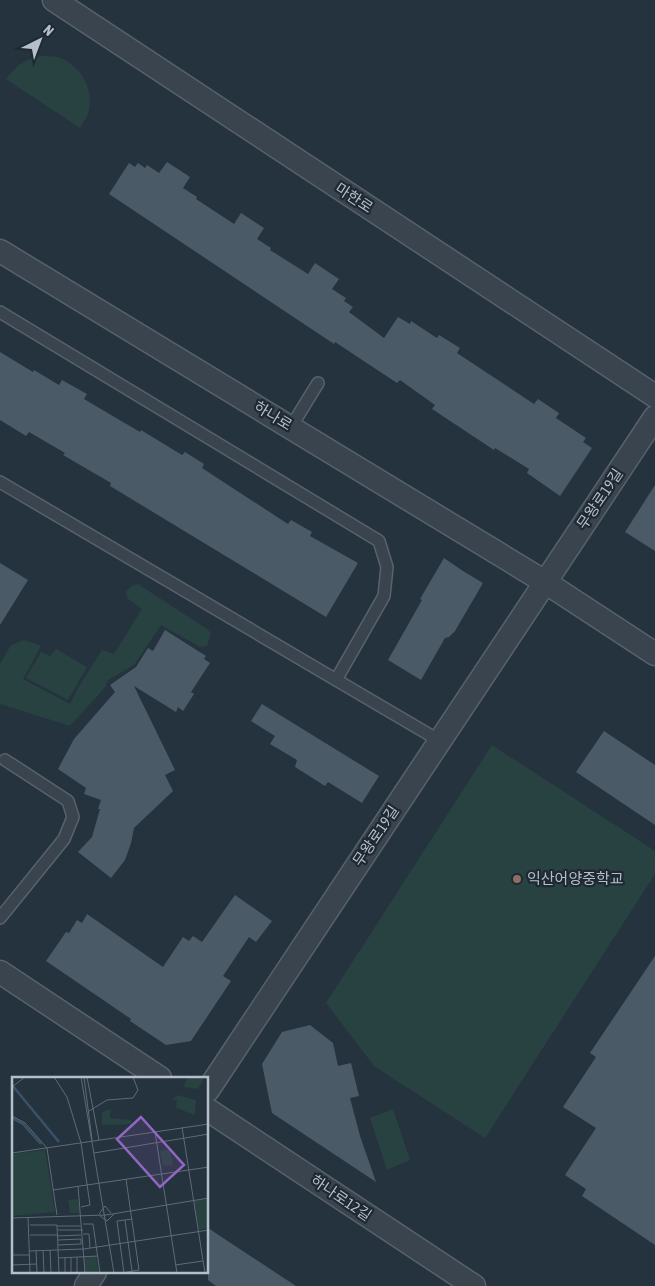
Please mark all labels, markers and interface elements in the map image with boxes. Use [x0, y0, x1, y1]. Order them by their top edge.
north arrow [15, 15, 65, 65]
text: N [40, 22, 57, 39]
street label: 마한로 [332, 179, 376, 216]
street label: 하나로 [251, 398, 295, 434]
street label: 무왕로19길 [573, 465, 626, 532]
street label: 무왕로19길 [349, 802, 402, 869]
place label: 익산어양중학교 [527, 870, 624, 887]
marker: 익산어양중학교 [511, 873, 523, 885]
inset map [12, 1077, 209, 1274]
street label: 하나로12길 [308, 1171, 375, 1224]

